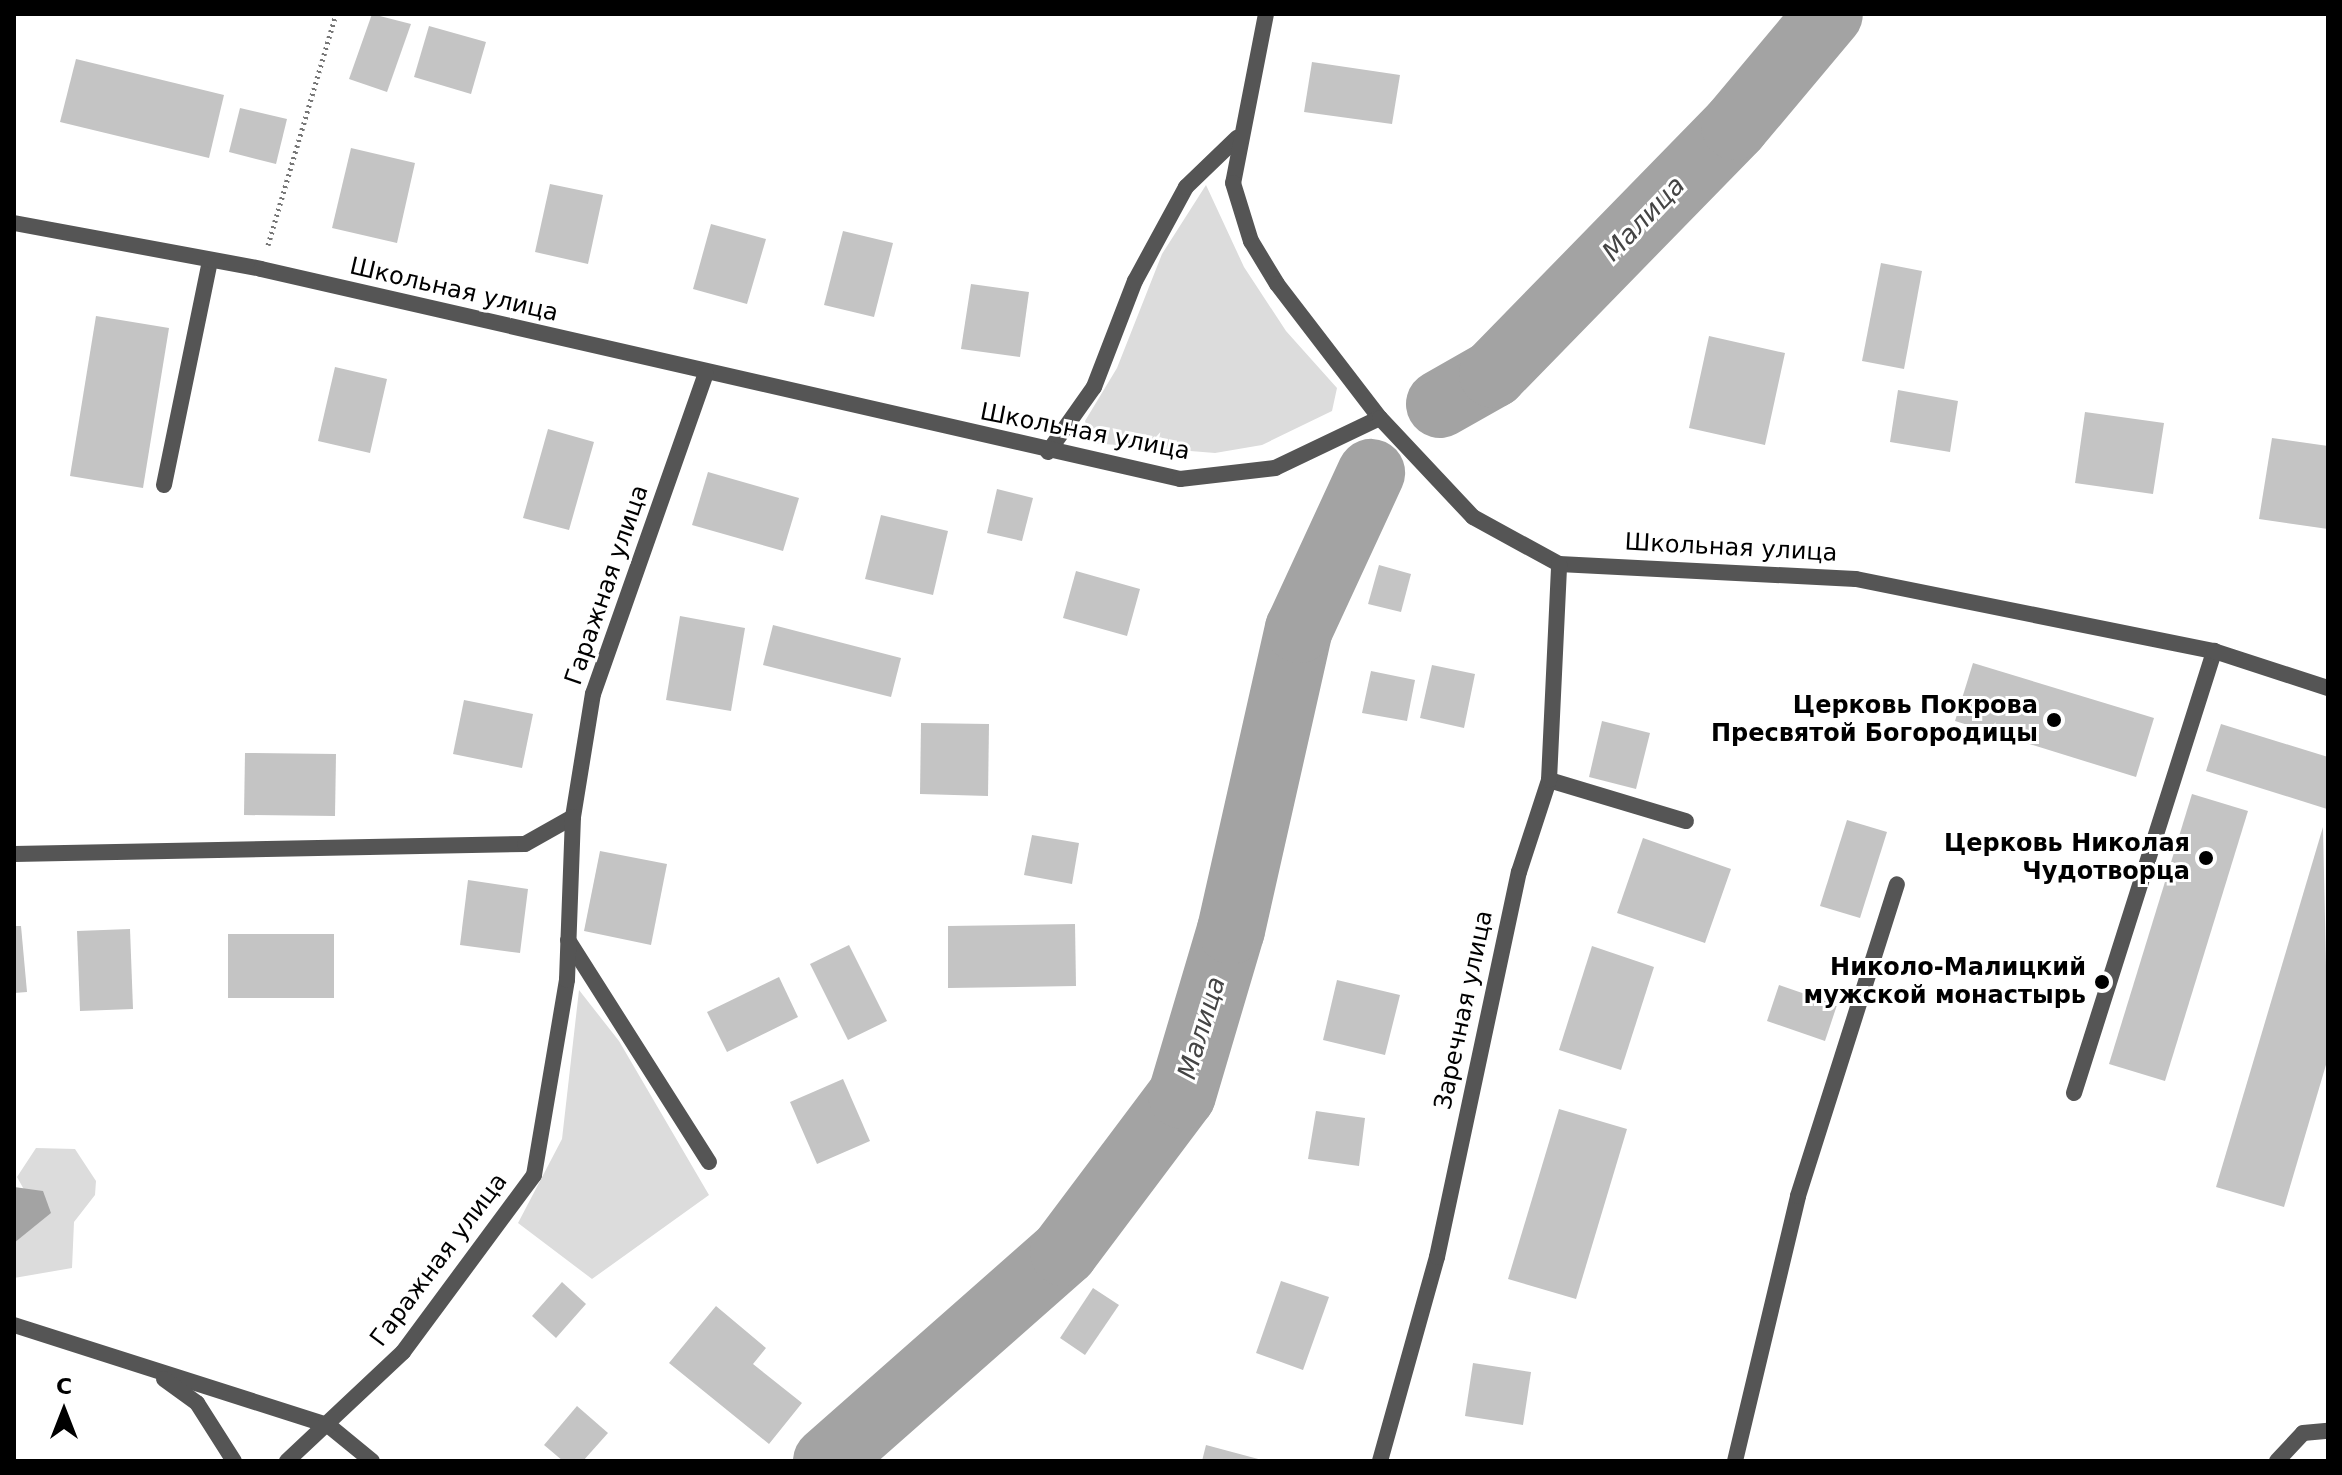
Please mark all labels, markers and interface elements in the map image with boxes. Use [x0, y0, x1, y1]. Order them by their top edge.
water label: Малица [1596, 170, 1692, 268]
street label: Школьная улица [347, 252, 561, 328]
street label: Школьная улица [978, 398, 1192, 466]
street label: Гаражная улица [559, 481, 655, 689]
street label: Школьная улица [1624, 528, 1838, 568]
place label: Церковь Покрова Пресвятой Богородицы [1711, 692, 2038, 748]
marker: Церковь Покрова Пресвятой Богородицы [2045, 711, 2063, 729]
place label: Церковь Николая Чудотворца [1944, 830, 2190, 886]
marker: Церковь Николая Чудотворца [2197, 849, 2215, 867]
street label: Заречная улица [1429, 908, 1499, 1112]
place label: Николо-Малицкий мужской монастырь [1804, 954, 2086, 1010]
water label: Малица [1172, 973, 1232, 1083]
marker: Николо-Малицкий мужской монастырь [2093, 973, 2111, 991]
street label: Гаражная улица [364, 1168, 514, 1352]
north arrow [24, 1371, 104, 1451]
text: С [56, 1374, 72, 1399]

